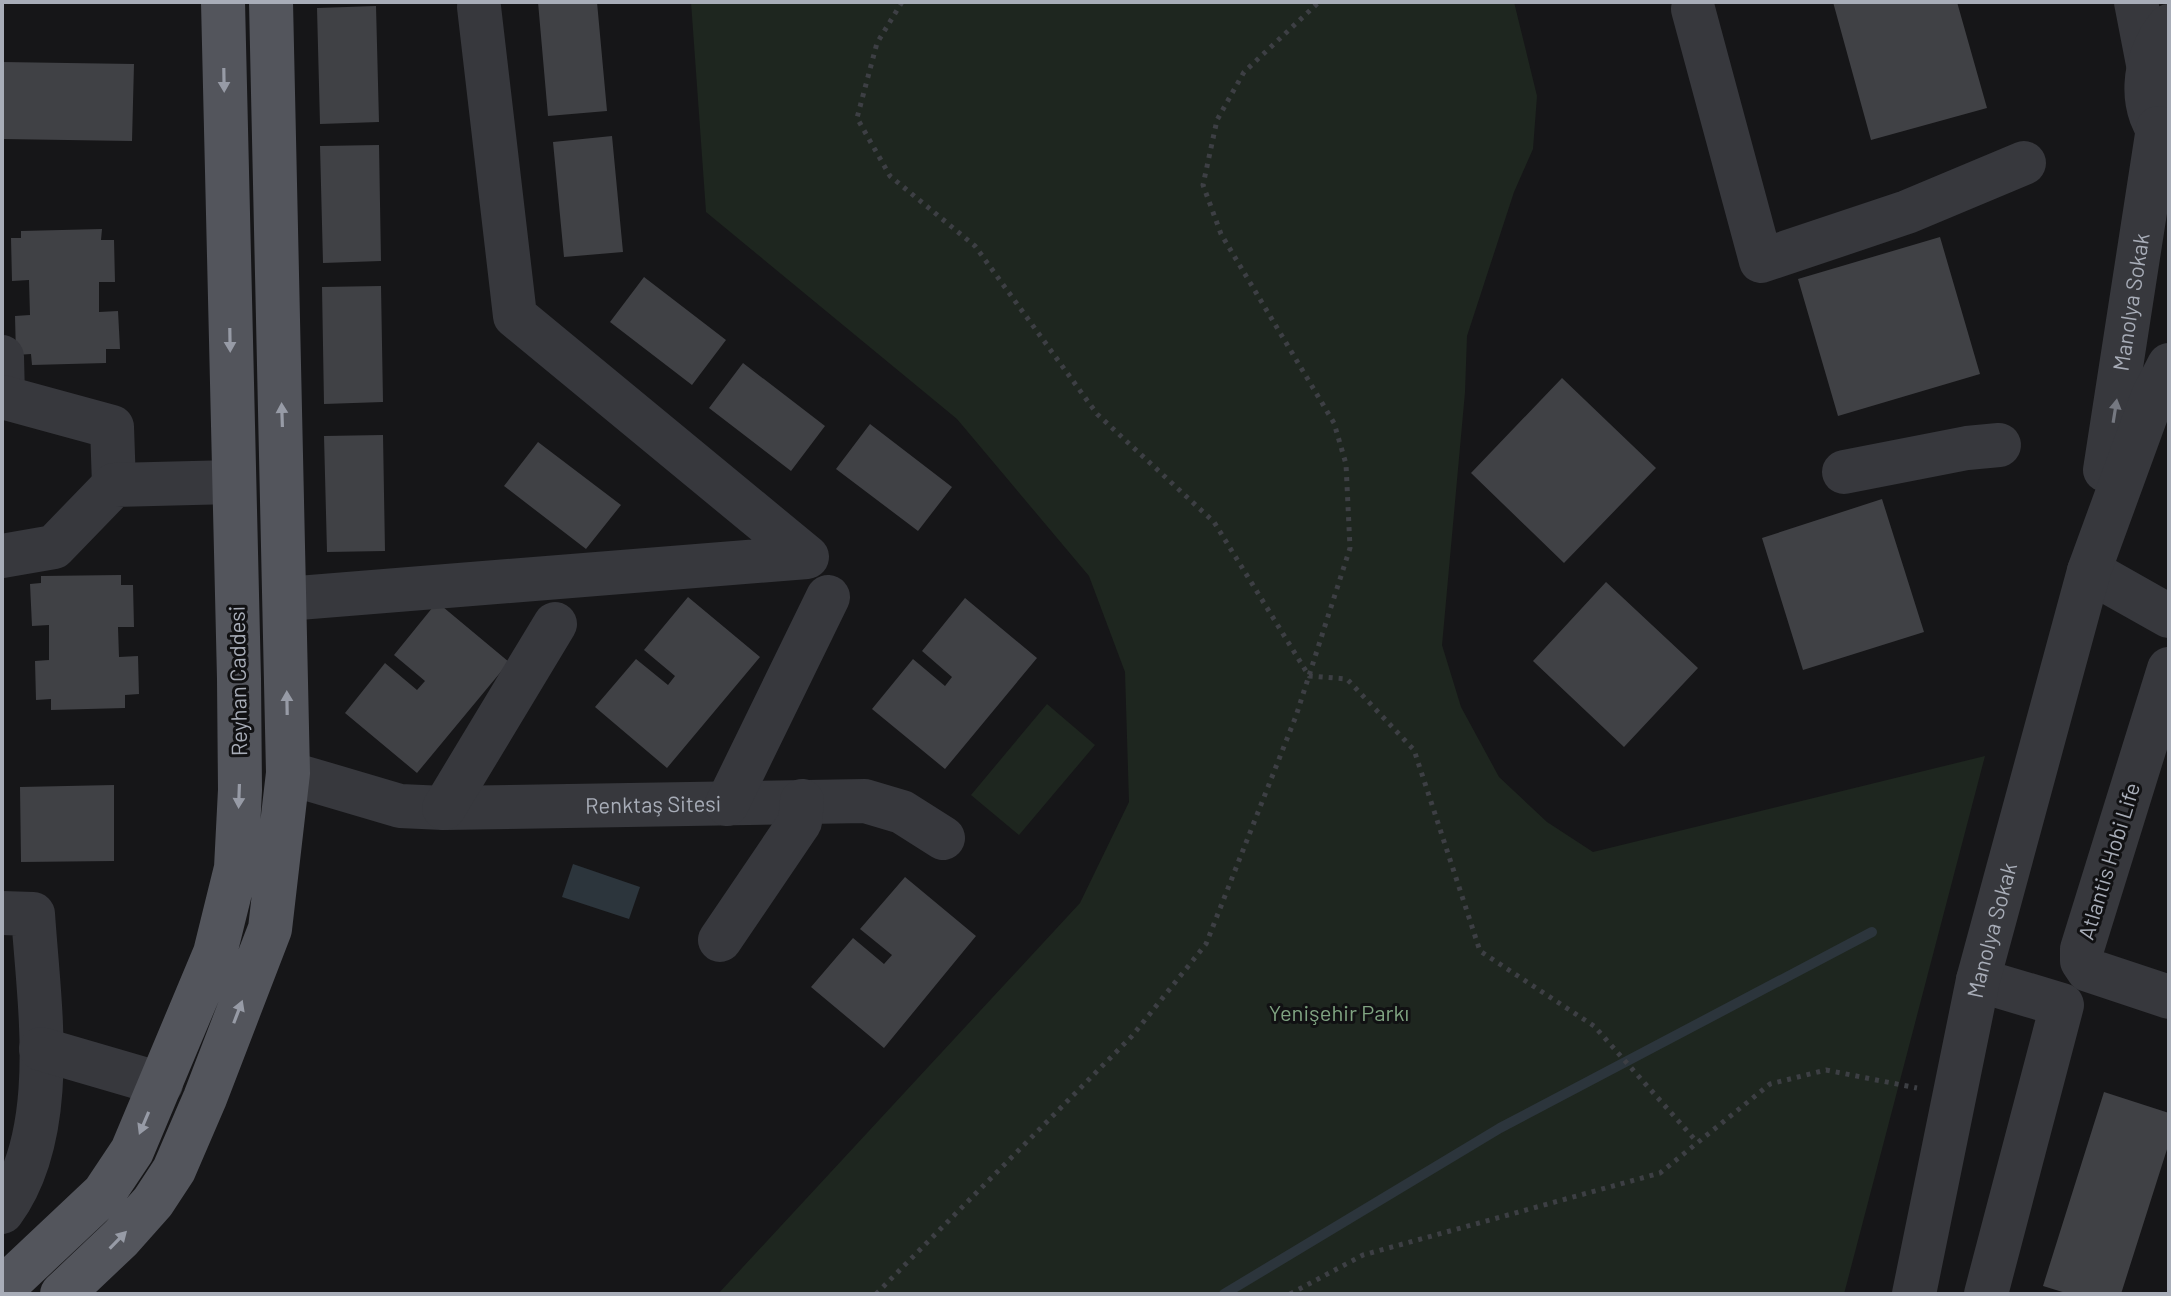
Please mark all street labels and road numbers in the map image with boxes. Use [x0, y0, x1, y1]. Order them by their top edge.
street label: Manolya Sokak [2107, 231, 2154, 373]
street label: Reyhan Caddesi [223, 606, 251, 756]
street label: Atlantis Hobi Life [2072, 779, 2144, 942]
street label: Renktaş Sitesi [585, 789, 721, 818]
street label: Manolya Sokak [1961, 859, 2021, 1000]

